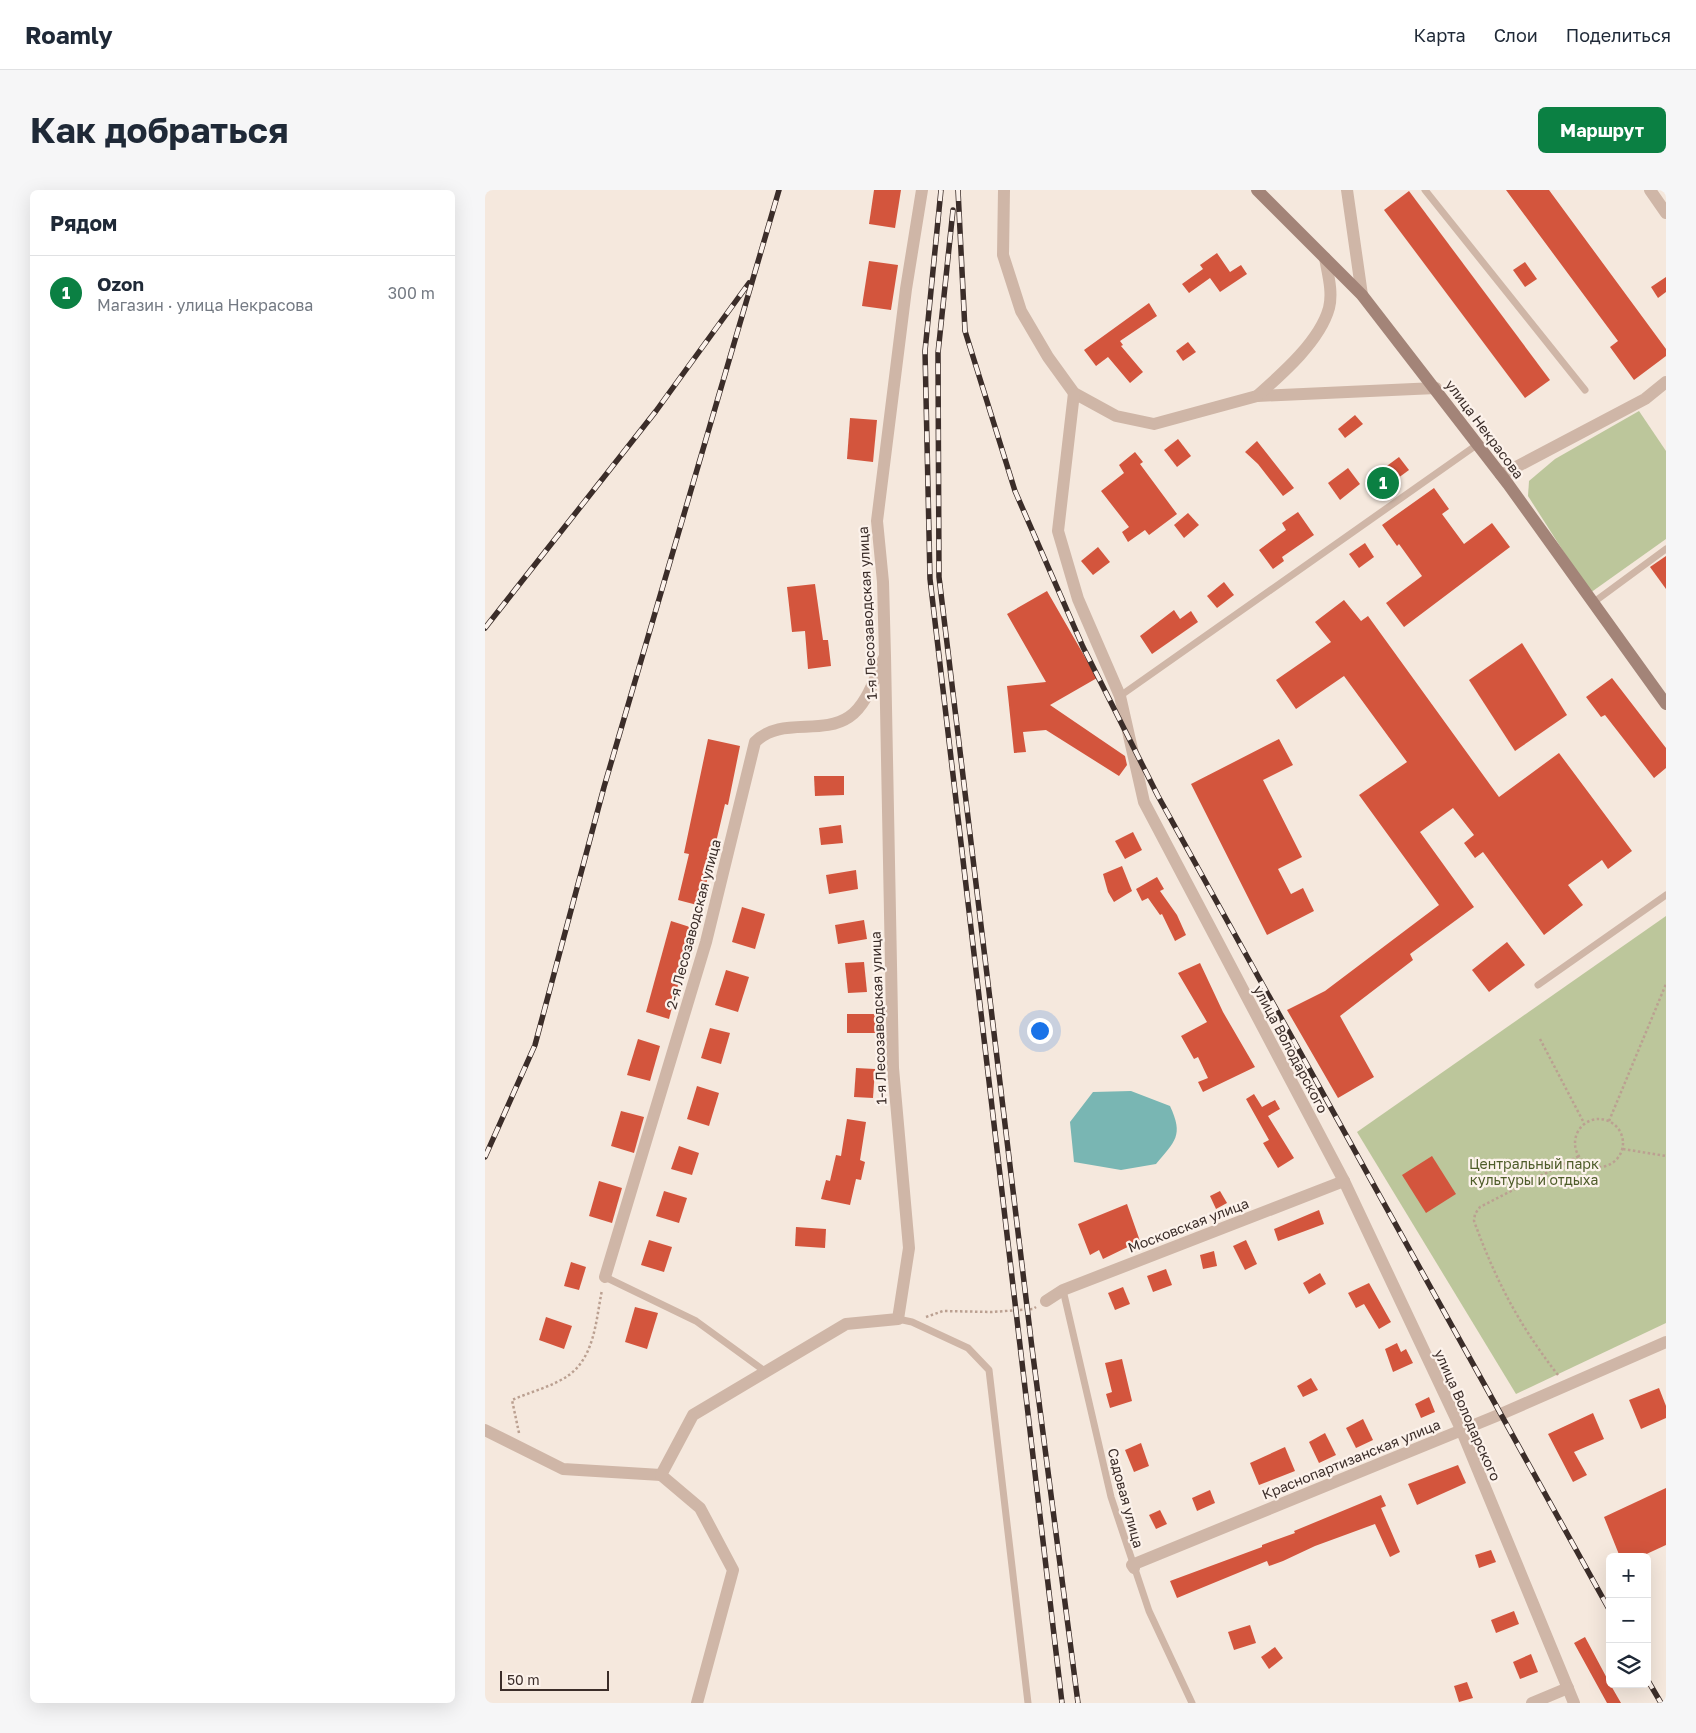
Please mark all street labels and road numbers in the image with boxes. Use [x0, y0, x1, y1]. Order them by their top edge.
street label: улица Некрасова [1442, 376, 1528, 482]
street label: 1-я Лесозаводская улица [854, 526, 880, 700]
street label: 2-я Лесозаводская улица [662, 837, 724, 1011]
street label: 1-я Лесозаводская улица [866, 931, 890, 1105]
street label: улица Володарского [1250, 982, 1332, 1116]
street label: Московская улица [1125, 1194, 1251, 1256]
street label: улица Володарского [1431, 1347, 1505, 1483]
street label: Краснопартизанская улица [1259, 1415, 1443, 1503]
street label: Садовая улица [1105, 1446, 1147, 1550]

